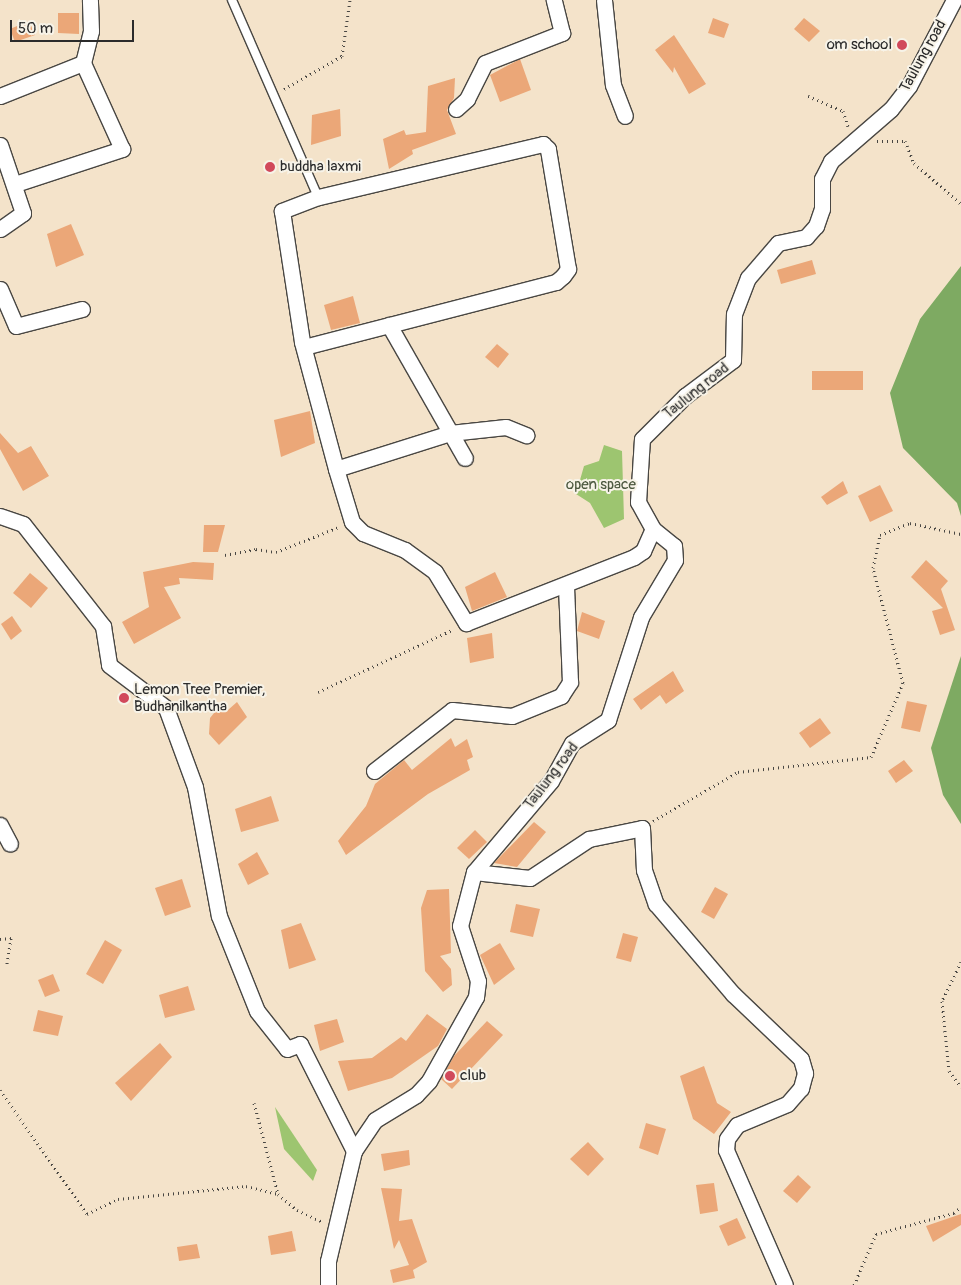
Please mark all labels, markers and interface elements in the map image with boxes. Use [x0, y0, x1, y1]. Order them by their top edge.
scale bar [12, 10, 136, 42]
street label: Taulung road [896, 17, 950, 95]
text: 50 m [18, 19, 53, 38]
place label: om school [827, 36, 892, 54]
marker: om school [896, 39, 908, 51]
place label: buddha laxmi [280, 158, 361, 176]
marker: buddha laxmi [264, 161, 276, 173]
street label: Taulung road [659, 359, 733, 423]
park label: open space [566, 476, 636, 494]
place label: Lemon Tree Premier, Budhanilkantha [134, 680, 265, 715]
marker: Lemon Tree Premier, Budhanilkantha [118, 692, 130, 704]
street label: Taulung road [520, 739, 582, 813]
place label: club [460, 1067, 486, 1085]
marker: club [444, 1070, 456, 1082]

